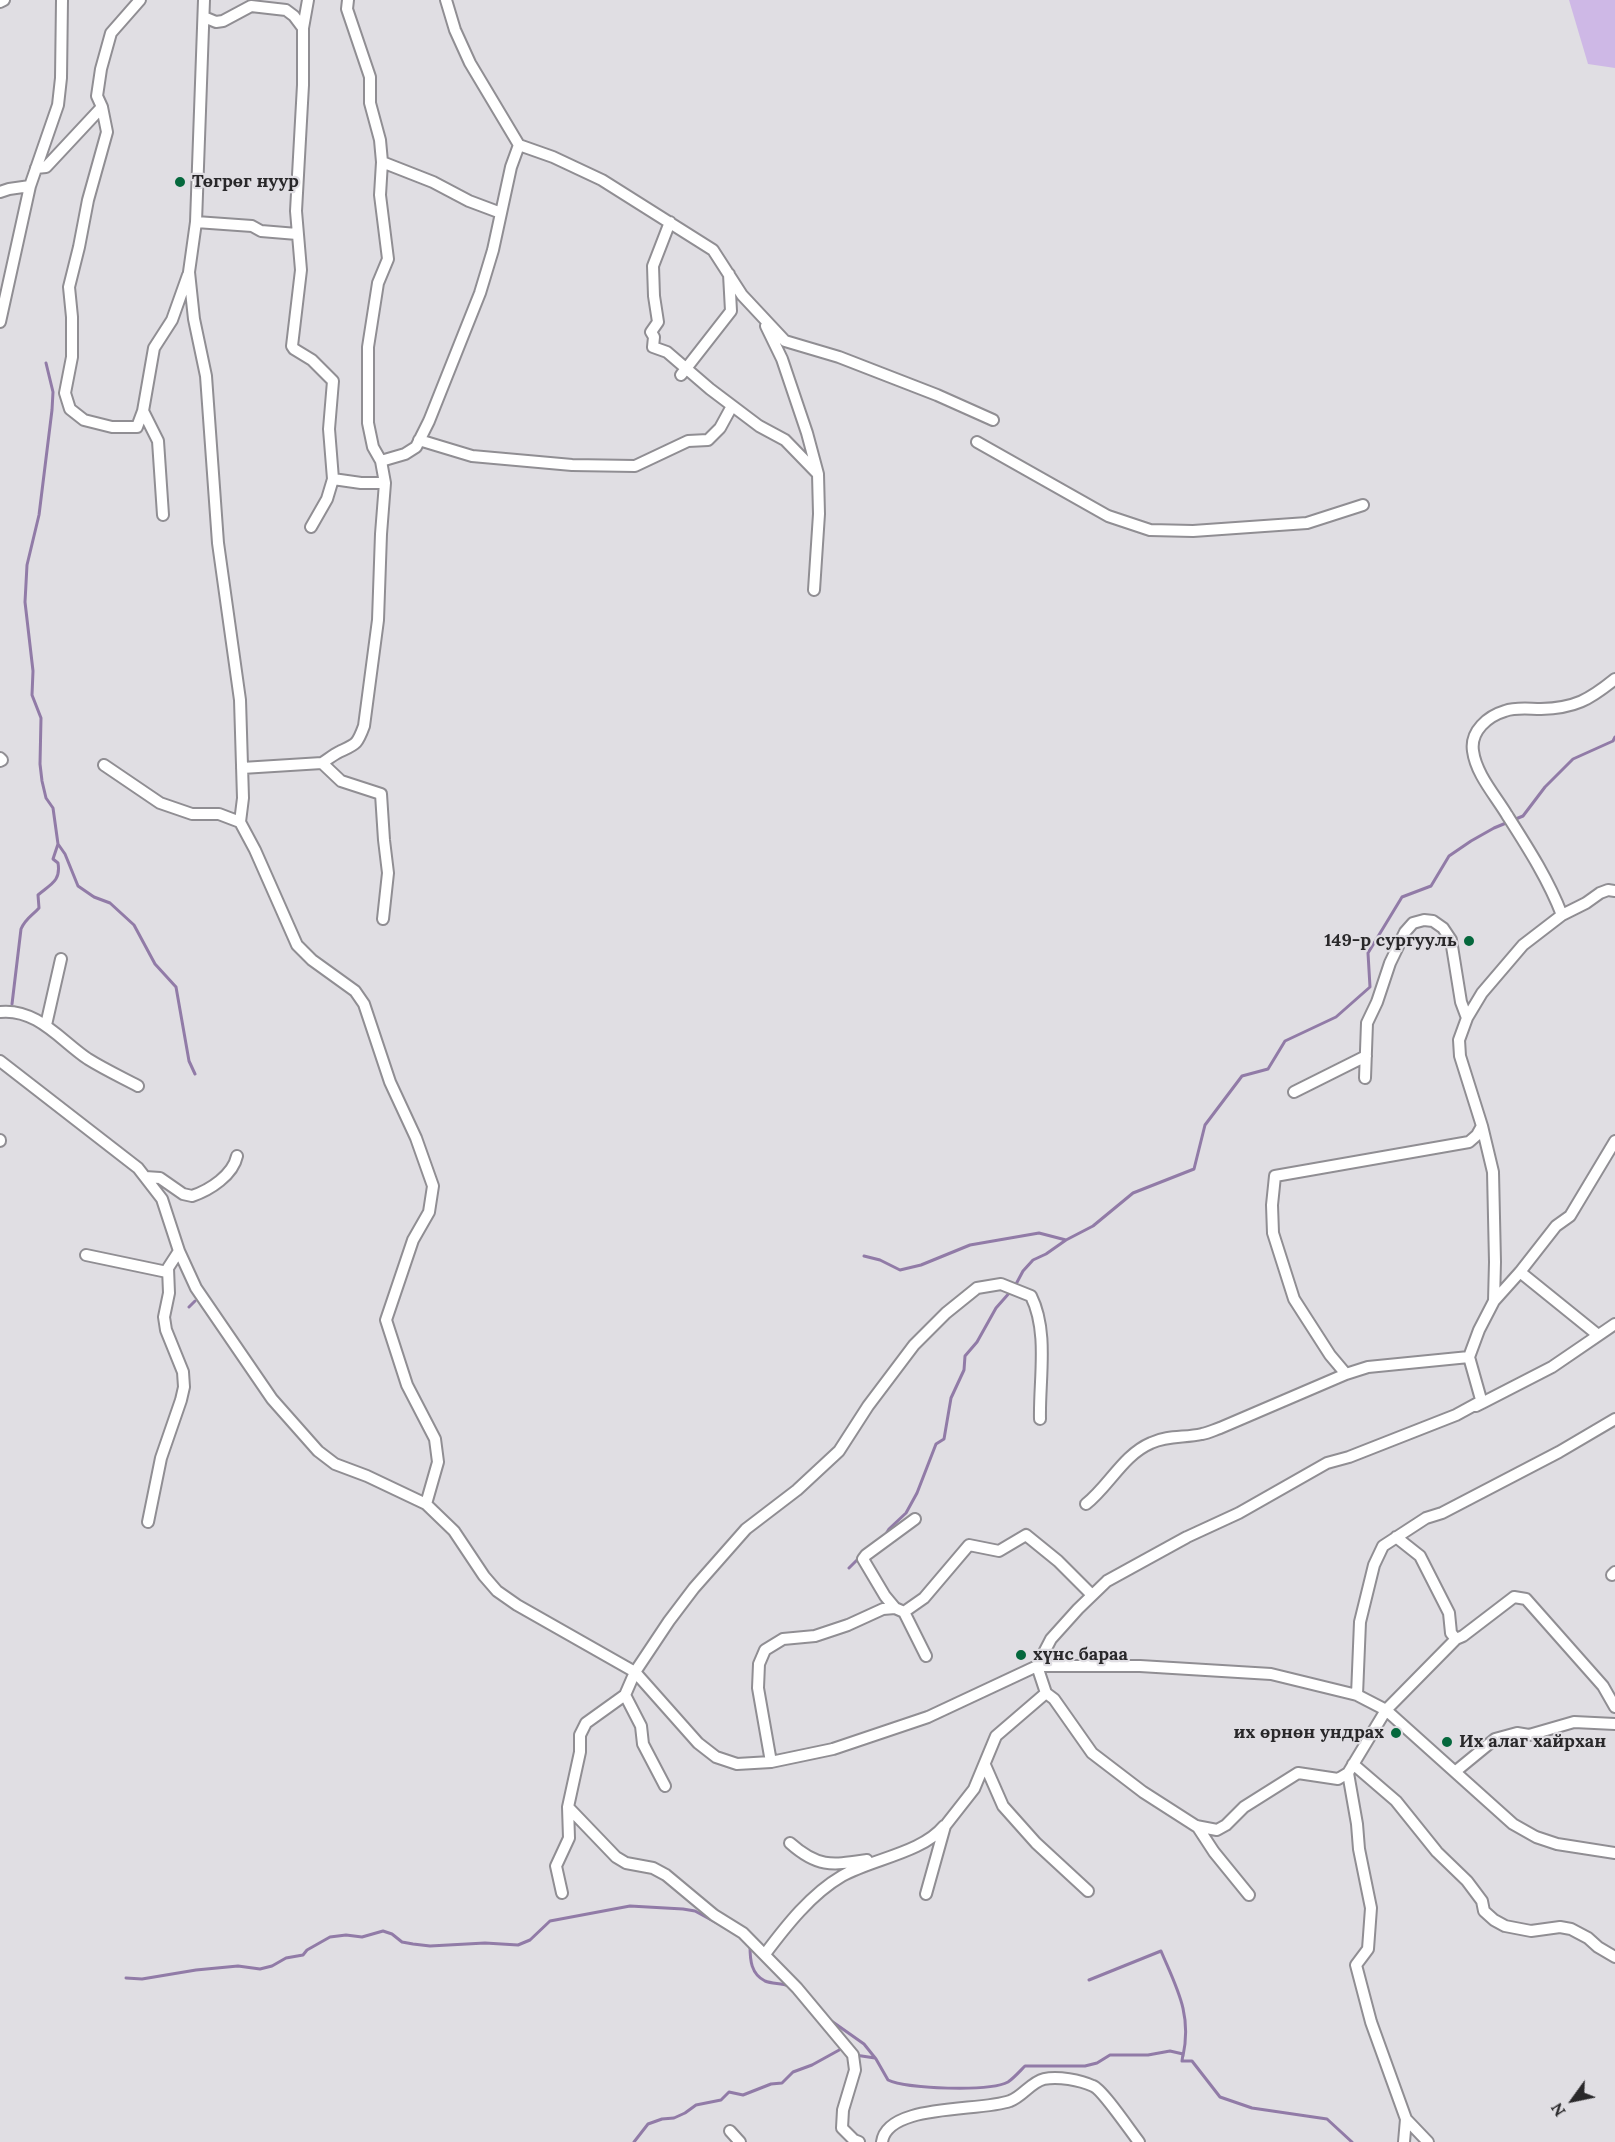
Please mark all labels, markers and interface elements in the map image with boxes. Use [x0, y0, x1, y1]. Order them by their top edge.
place label: Төгрөг нуур [192, 171, 299, 193]
marker: Төгрөг нуур [173, 175, 187, 189]
place label: 149-р сургууль [1324, 930, 1457, 952]
marker: 149-р сургууль [1462, 934, 1476, 948]
place label: хүнс бараа [1033, 1644, 1128, 1666]
marker: хүнс бараа [1014, 1648, 1028, 1662]
place label: их өрнөн ундрах [1234, 1722, 1384, 1744]
marker: их өрнөн ундрах [1389, 1726, 1403, 1740]
place label: Их алаг хайрхан [1459, 1731, 1606, 1753]
marker: Их алаг хайрхан [1440, 1735, 1454, 1749]
north arrow [1543, 2070, 1603, 2130]
text: N [1546, 2099, 1570, 2120]

